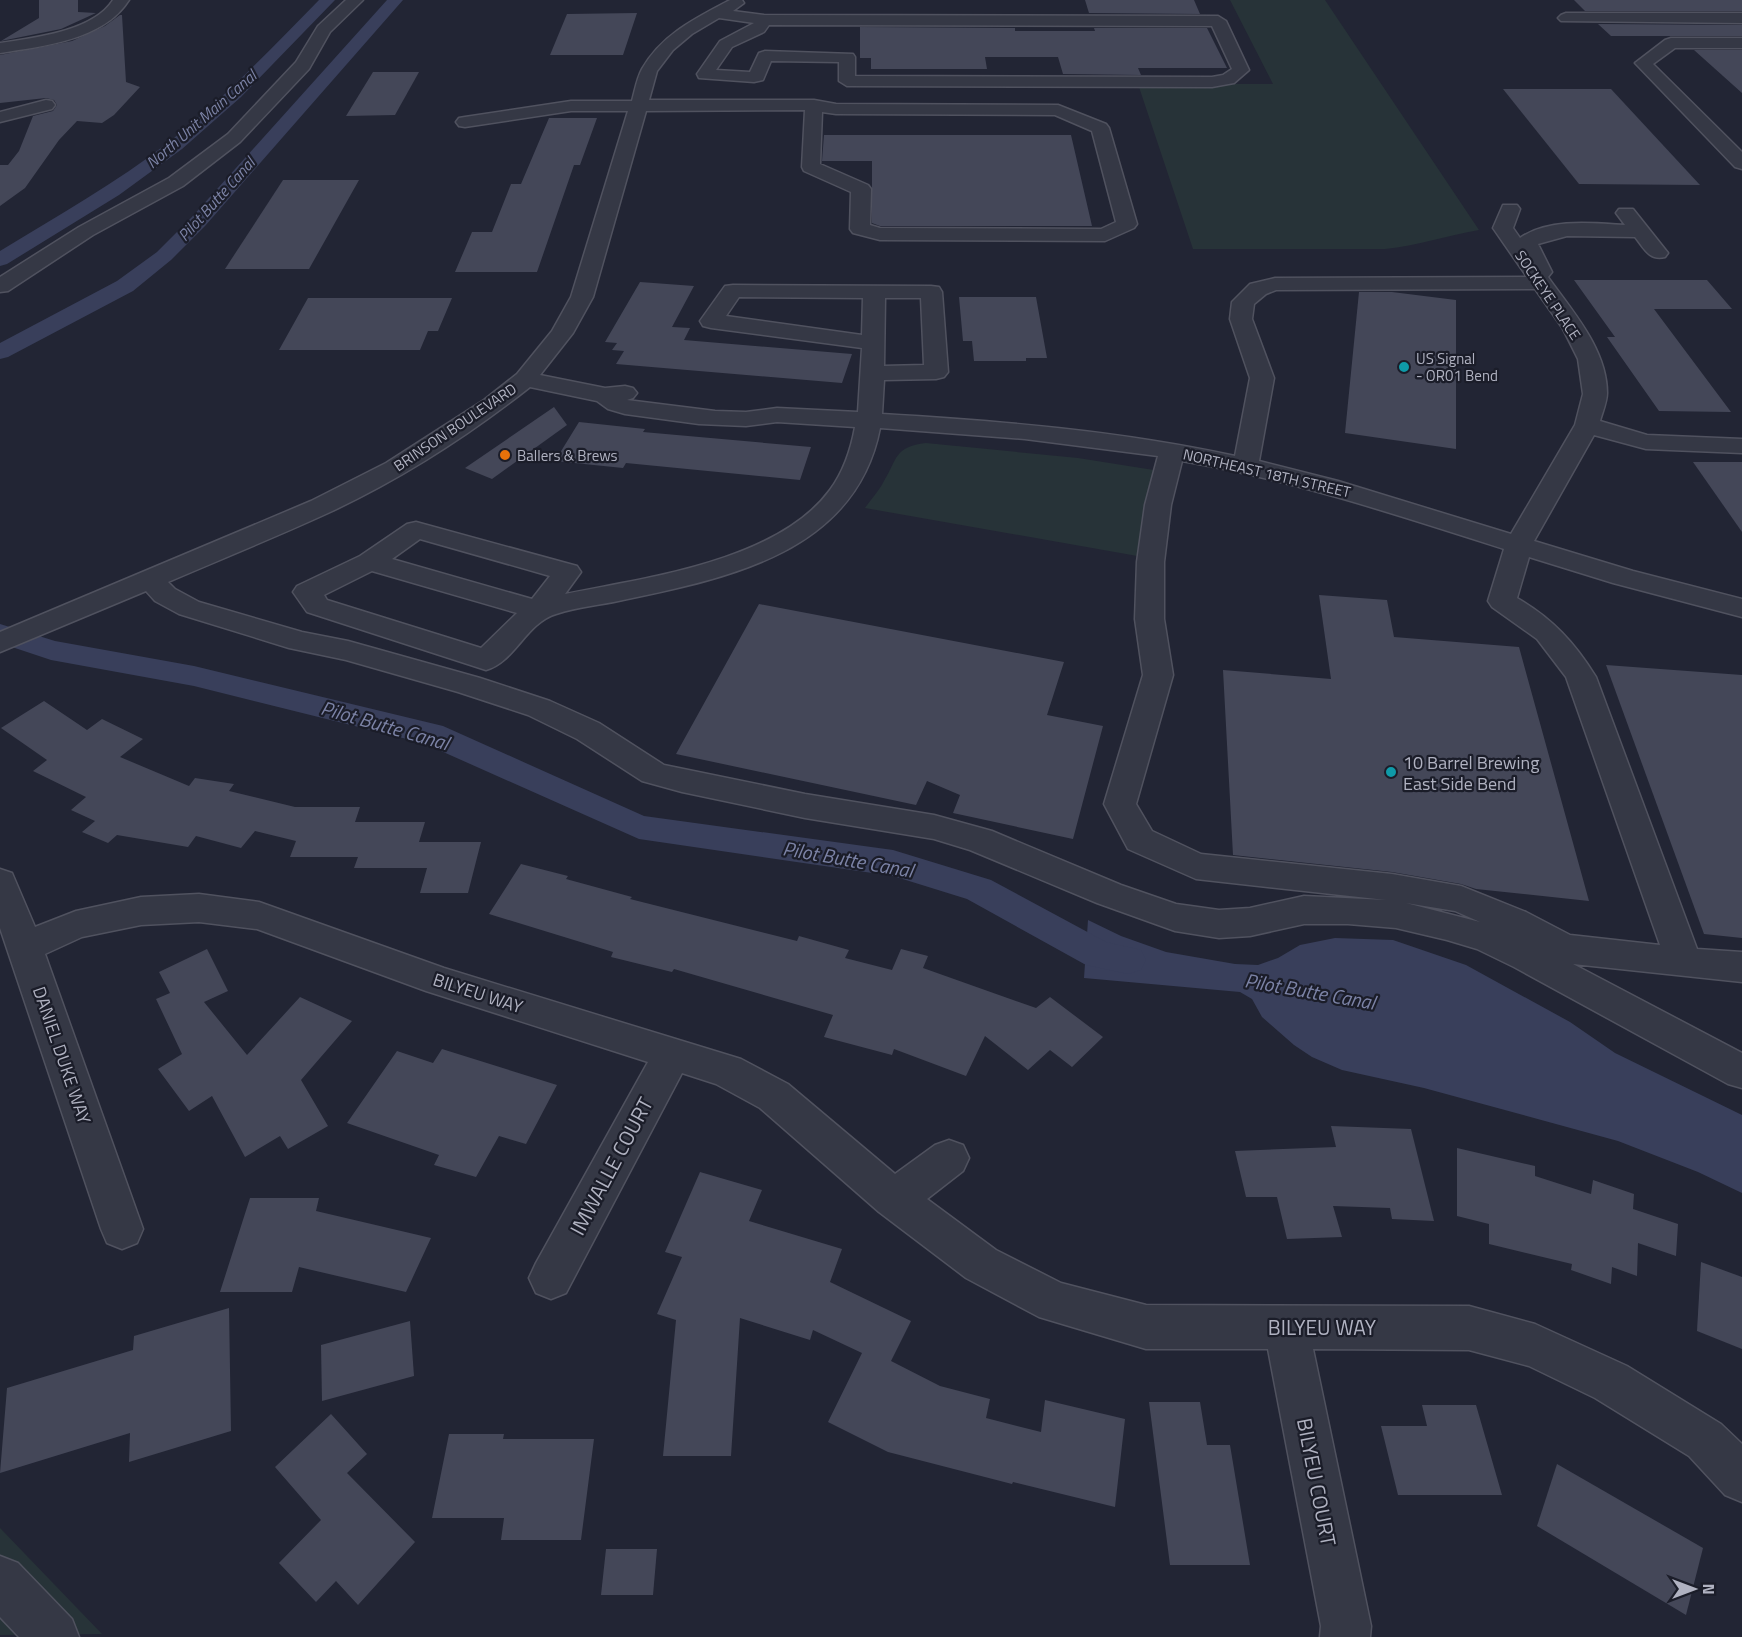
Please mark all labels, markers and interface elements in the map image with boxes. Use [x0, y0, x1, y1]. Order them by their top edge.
water label: North Unit Main Canal [141, 63, 263, 174]
water label: Pilot Butte Canal [172, 151, 261, 246]
street label: SOCKEYE PLACE [1509, 245, 1587, 345]
place label: US Signal - OR01 Bend [1416, 347, 1498, 387]
marker: US Signal - OR01 Bend [1397, 360, 1411, 374]
street label: BRINSON BOULEVARD [389, 377, 521, 477]
street label: NORTHEAST 18TH STREET [1181, 443, 1353, 504]
place label: Ballers & Brews [517, 444, 617, 467]
marker: Ballers & Brews [498, 448, 512, 462]
water label: Pilot Butte Canal [317, 692, 455, 759]
place label: 10 Barrel Brewing East Side Bend [1403, 749, 1539, 797]
marker: 10 Barrel Brewing East Side Bend [1384, 765, 1398, 779]
water label: Pilot Butte Canal [780, 832, 918, 886]
water label: Pilot Butte Canal [1242, 964, 1380, 1018]
street label: BILYEU WAY [430, 966, 527, 1020]
street label: DANIEL DUKE WAY [26, 983, 98, 1128]
street label: IMWALLE COURT [561, 1091, 661, 1241]
street label: BILYEU WAY [1268, 1311, 1377, 1343]
street label: BILYEU COURT [1289, 1415, 1345, 1549]
north arrow [1664, 1559, 1724, 1619]
text: N [1697, 1583, 1721, 1595]

